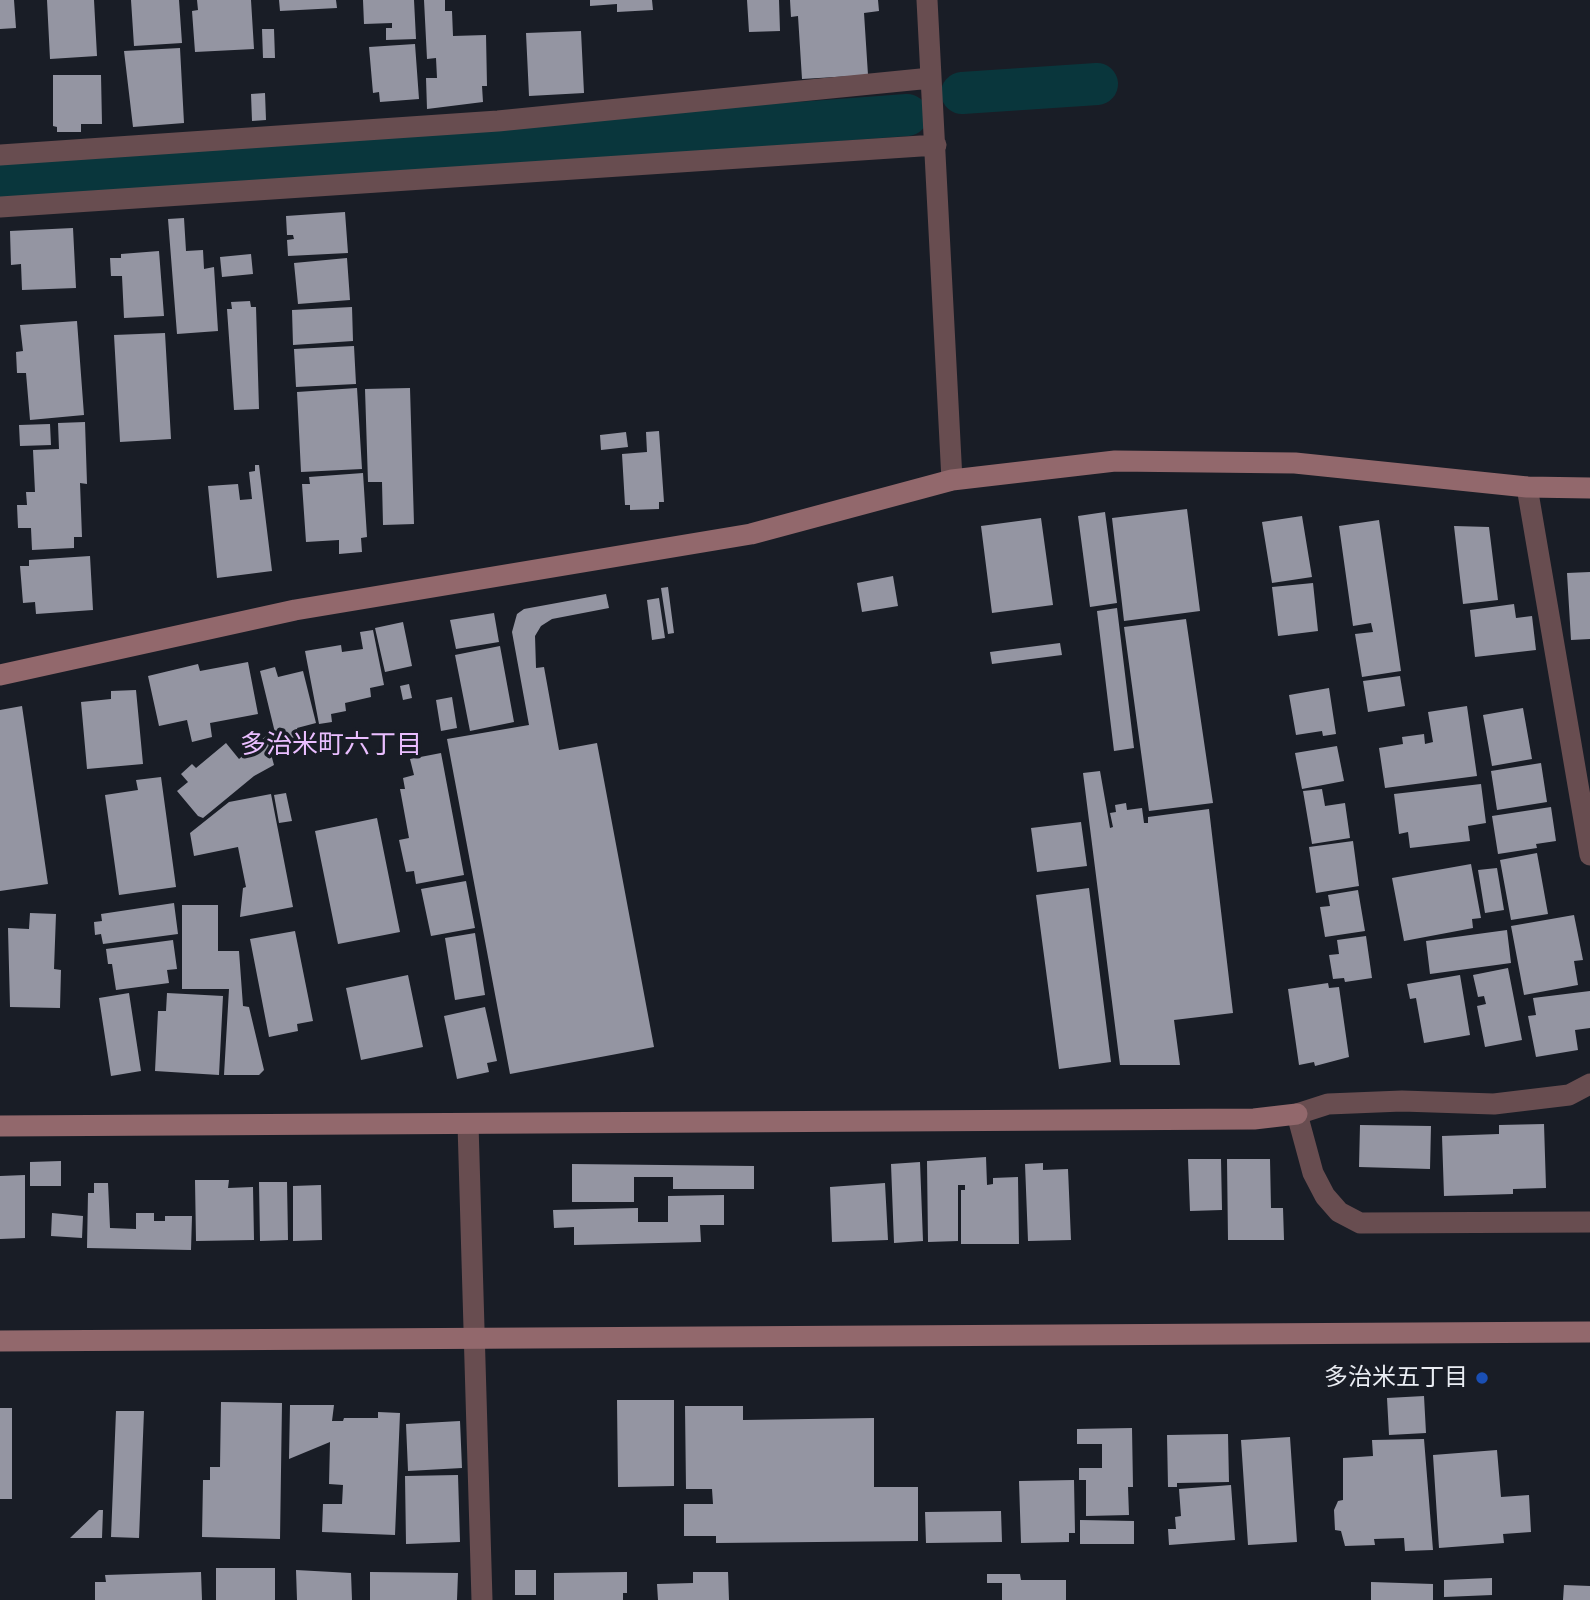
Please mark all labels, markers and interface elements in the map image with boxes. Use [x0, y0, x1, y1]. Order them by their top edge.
district label: 多治米町六丁目 [240, 730, 422, 762]
place label: 多治米五丁目 [1324, 1364, 1468, 1392]
marker: 多治米五丁目 [1474, 1370, 1490, 1386]

